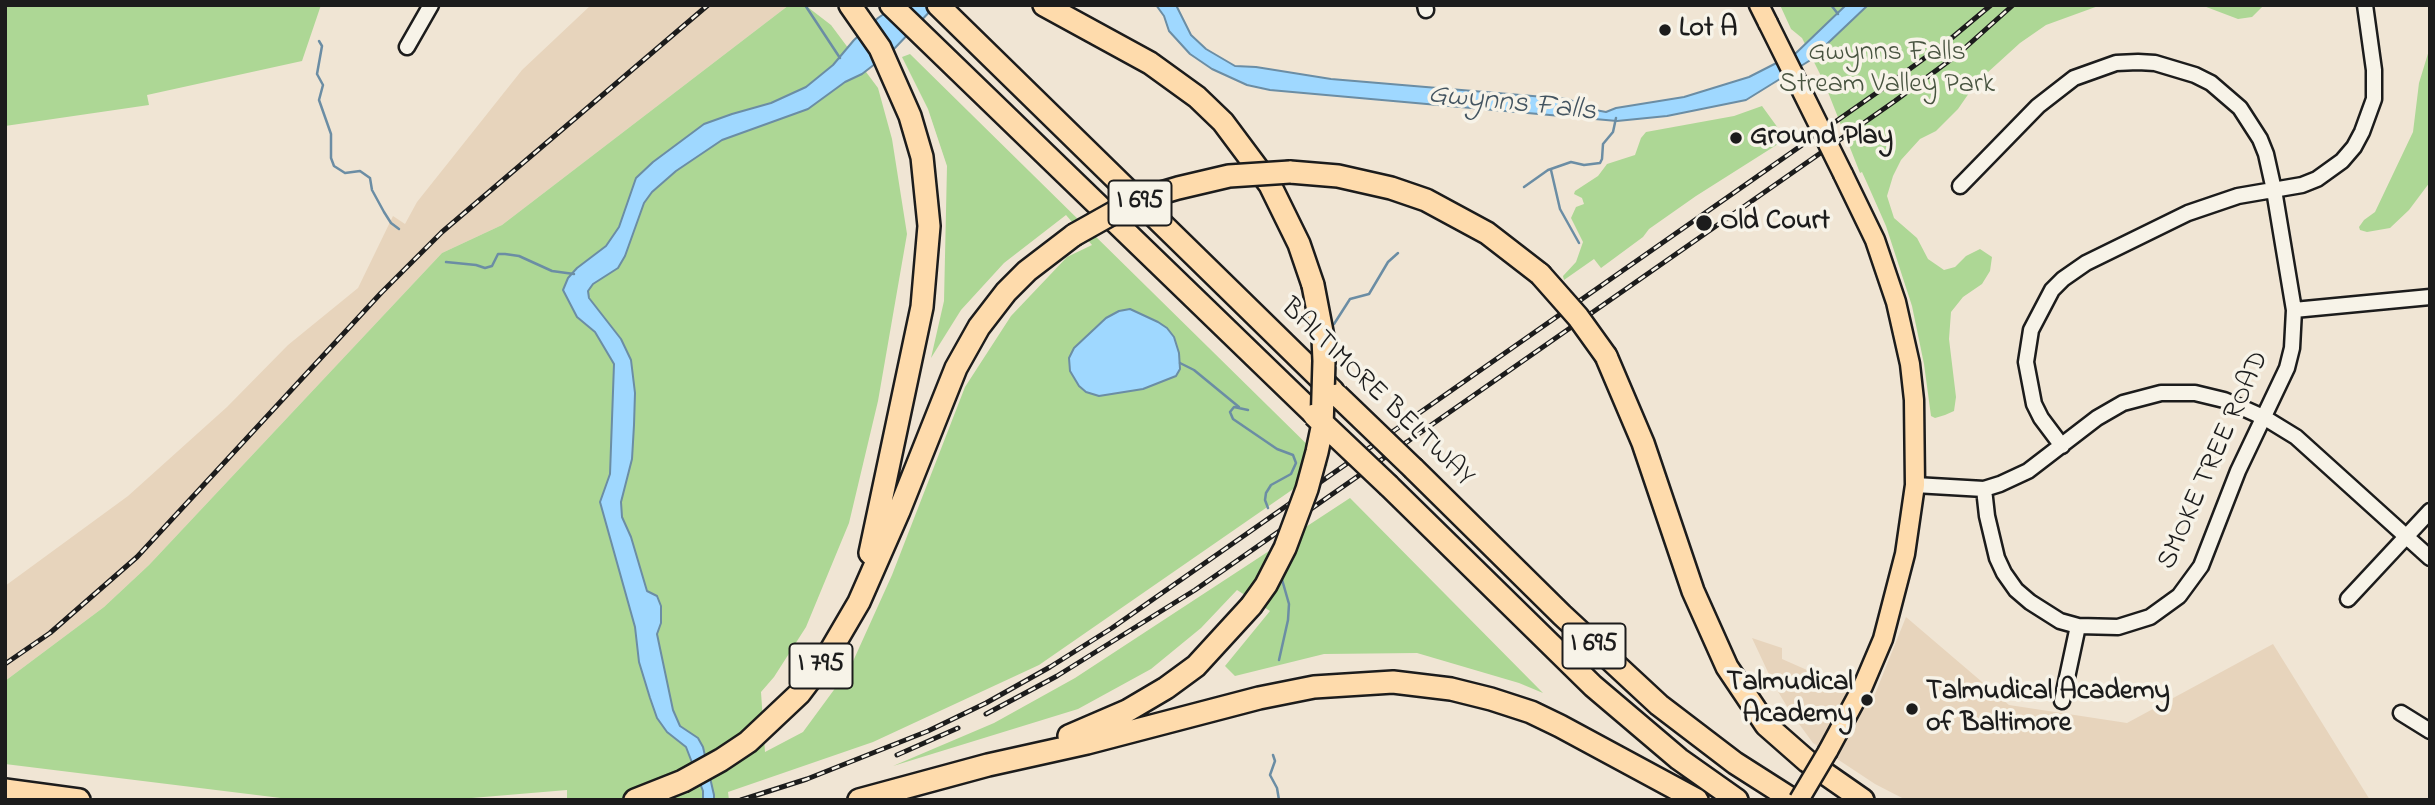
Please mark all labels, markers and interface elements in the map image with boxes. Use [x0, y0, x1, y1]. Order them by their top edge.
place label: Lot A [1679, 13, 1738, 47]
marker: Lot A [1657, 22, 1673, 38]
park label: Gwynns Falls Stream Valley Park [1779, 37, 1995, 103]
water label: Gwynns Falls [1426, 78, 1598, 132]
place label: Ground Play [1750, 121, 1893, 155]
marker: Ground Play [1728, 130, 1744, 146]
road number: I 695 [1108, 180, 1172, 226]
place label: Old Court [1720, 206, 1830, 240]
marker: Old Court [1694, 213, 1714, 233]
street label: BALTIMORE BELTWAY [1272, 293, 1480, 495]
street label: SMOKE TREE ROAD [2152, 347, 2278, 575]
road number: I 695 [1562, 624, 1626, 668]
road number: I 795 [790, 644, 852, 688]
place label: Talmudical Academy [1726, 667, 1853, 733]
place label: Talmudical Academy of Baltimore [1926, 676, 2170, 742]
marker: Talmudical Academy [1859, 692, 1875, 708]
marker: Talmudical Academy of Baltimore [1904, 701, 1920, 717]

